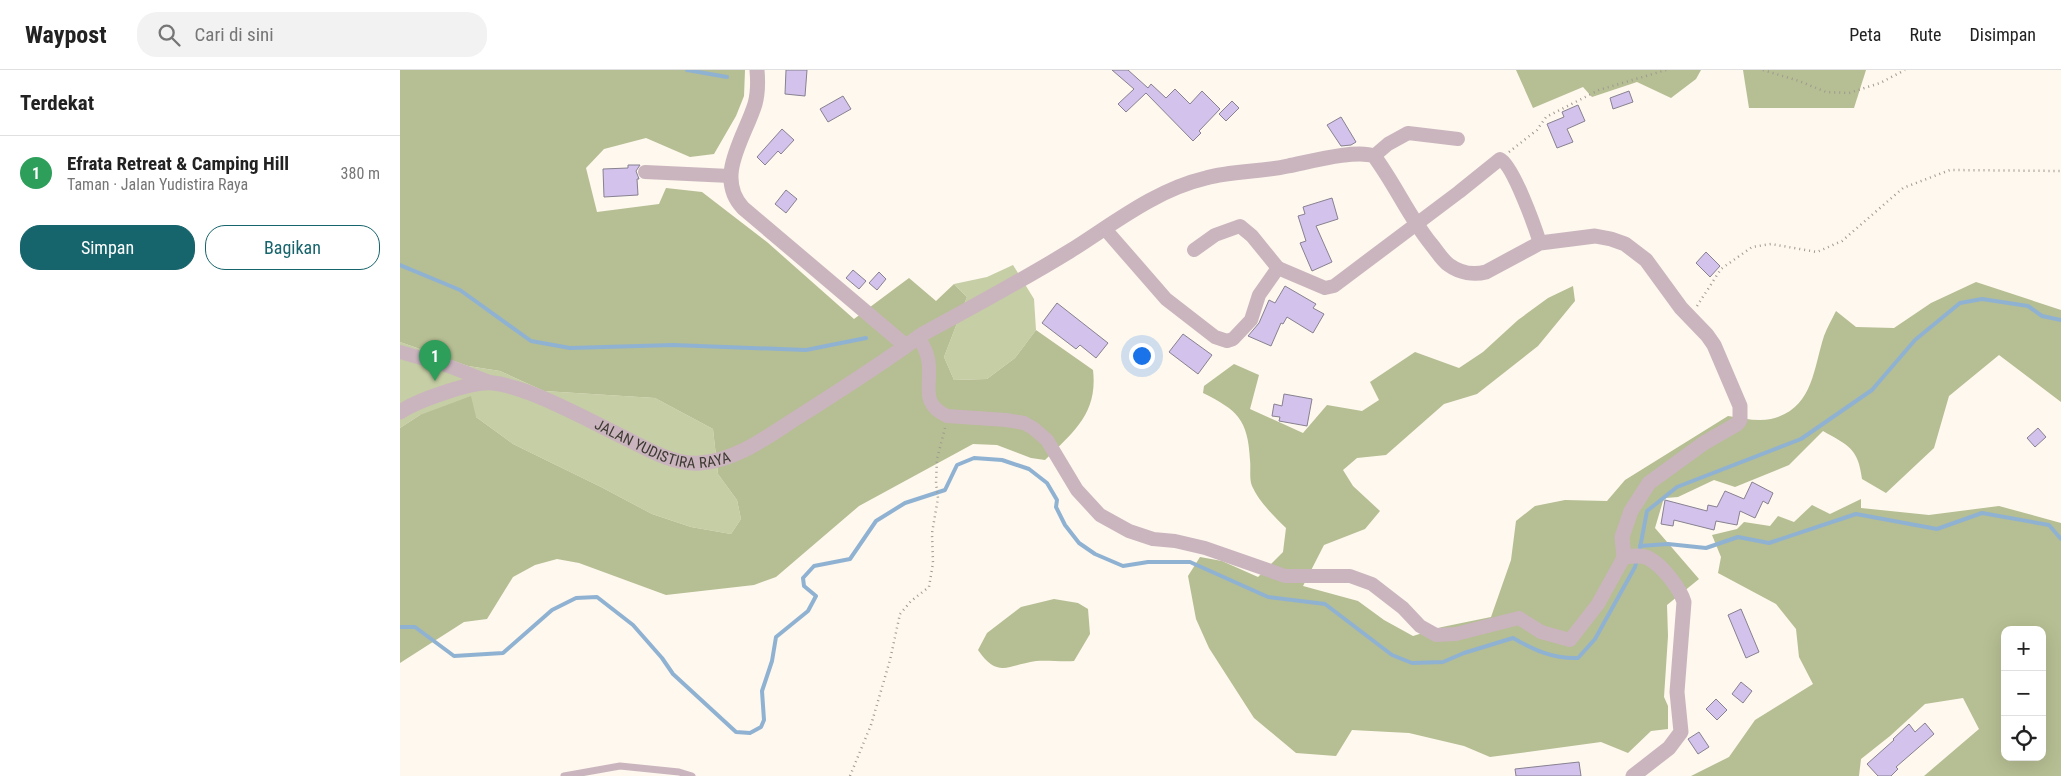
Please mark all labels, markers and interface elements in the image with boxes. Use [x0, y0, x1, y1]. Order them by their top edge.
search box [137, 12, 487, 57]
text: Waypost [25, 21, 107, 49]
icon: search [155, 21, 183, 49]
text: Cari di sini [195, 23, 274, 46]
text: Peta [1849, 24, 1881, 45]
text: Rute [1909, 24, 1941, 45]
text: Disimpan [1969, 24, 2036, 45]
text: Terdekat [20, 91, 94, 115]
text: Efrata Retreat & Camping Hill [67, 152, 289, 175]
text: 1 [32, 164, 40, 183]
text: 380 m [341, 164, 380, 183]
text: Taman · Jalan Yudistira Raya [67, 175, 248, 194]
button: Simpan [20, 225, 195, 270]
button: Bagikan [205, 225, 380, 270]
pin: 1 [419, 340, 451, 381]
your location [1129, 343, 1155, 369]
street label: JALAN YUDISTIRA RAYA [592, 415, 733, 472]
map controls [2001, 626, 2046, 761]
button: + [2001, 626, 2046, 671]
button: − [2001, 671, 2046, 716]
button: locate [2001, 716, 2046, 761]

